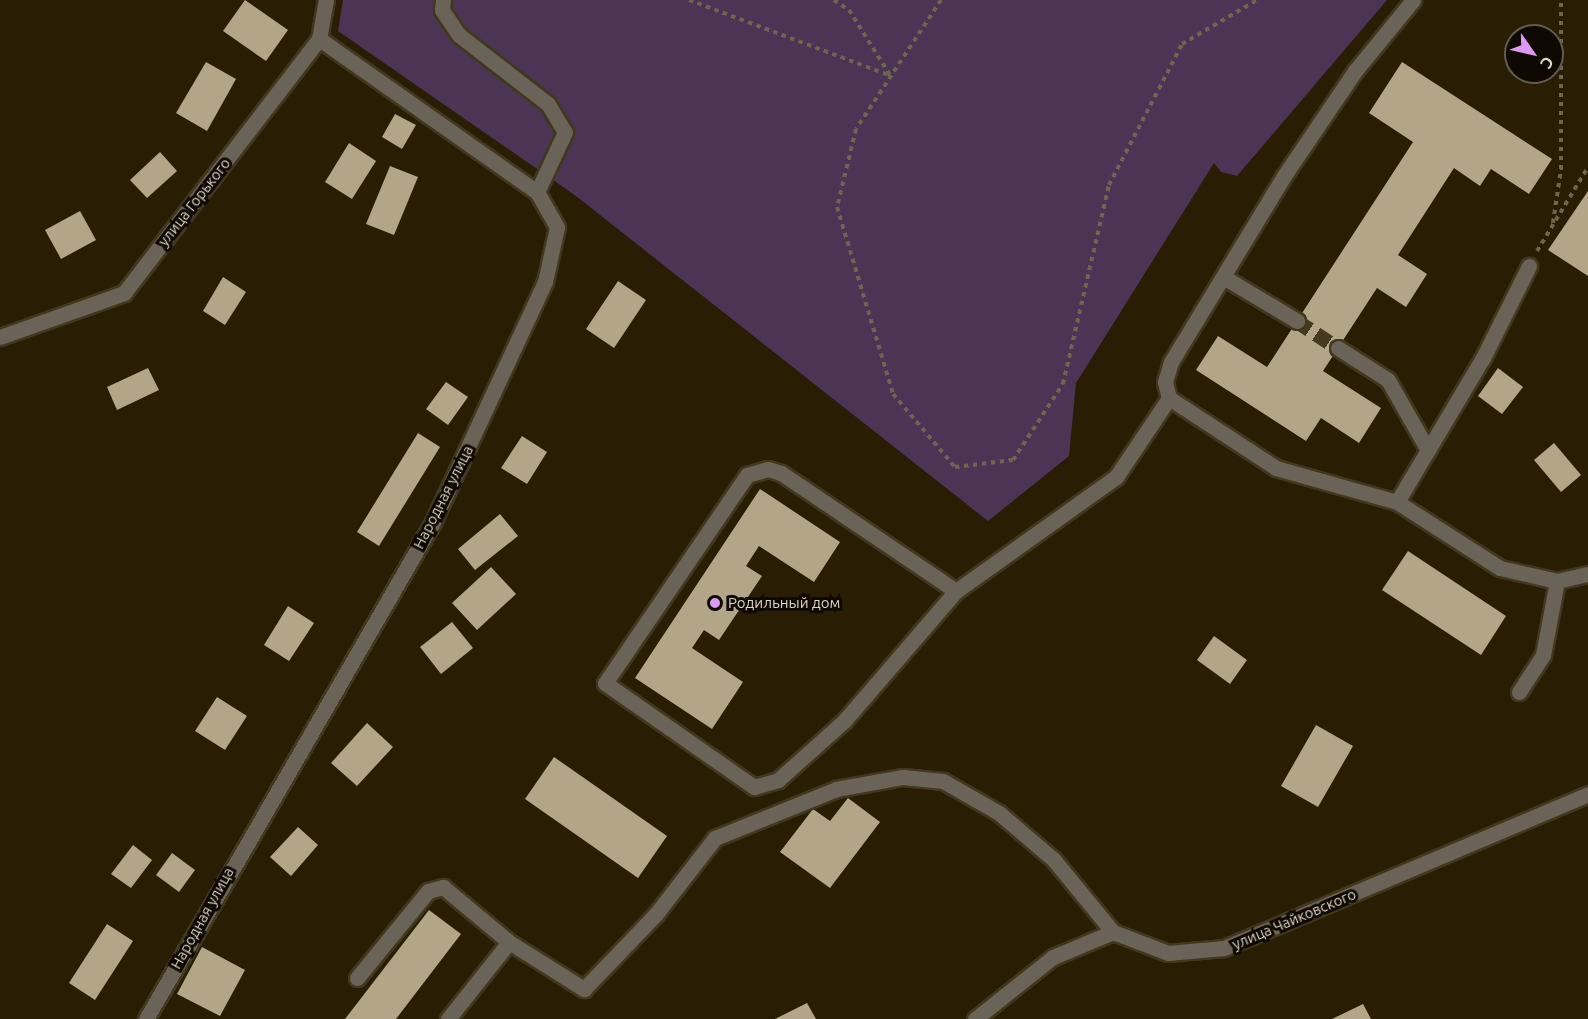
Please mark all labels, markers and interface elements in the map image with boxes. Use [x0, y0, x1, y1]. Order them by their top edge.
north arrow [1504, 24, 1564, 84]
text: С [1537, 54, 1558, 72]
street label: улица Горького [154, 154, 234, 250]
street label: Народная улица [409, 442, 477, 552]
marker: Родильный дом [706, 594, 724, 612]
place label: Родильный дом [728, 594, 840, 612]
street label: Народная улица [167, 864, 237, 972]
street label: улица Чайковского [1229, 885, 1359, 953]

